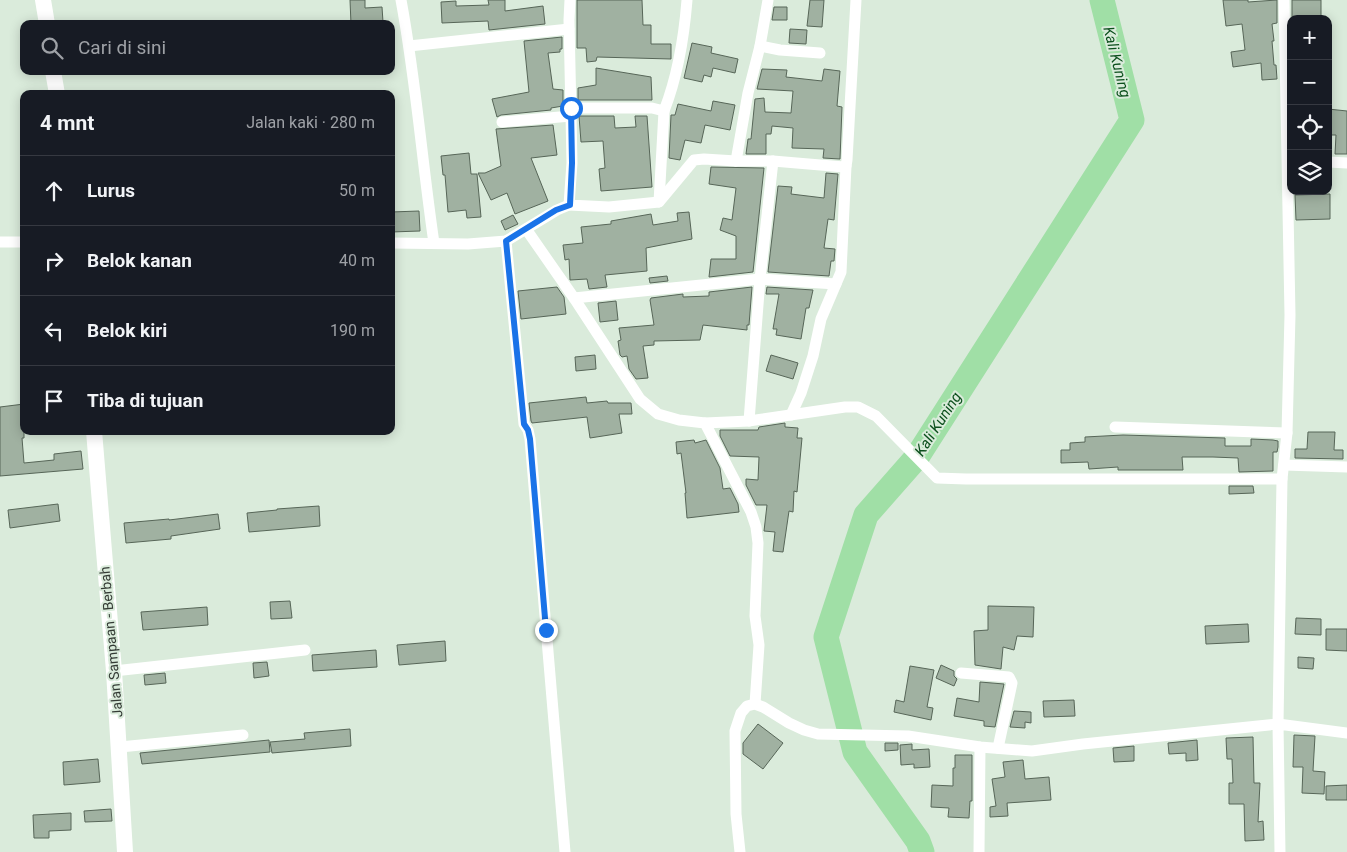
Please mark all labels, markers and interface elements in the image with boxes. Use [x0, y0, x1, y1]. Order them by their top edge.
map controls [1287, 15, 1332, 195]
button: + [1287, 15, 1332, 60]
search box [20, 20, 395, 75]
water label: Kali Kuning [1099, 25, 1135, 99]
icon: search [38, 34, 66, 62]
text: Cari di sini [78, 36, 166, 59]
button: − [1287, 60, 1332, 105]
route start [560, 97, 583, 120]
button: locate [1287, 105, 1332, 150]
text: 4 mnt [40, 111, 94, 135]
text: Jalan kaki · 280 m [246, 113, 375, 132]
button: layers [1287, 150, 1332, 195]
icon: ahead [40, 177, 68, 205]
text: Lurus [87, 179, 135, 202]
text: 50 m [339, 181, 375, 200]
icon: right [40, 247, 68, 275]
text: Belok kanan [87, 249, 192, 272]
text: 40 m [339, 251, 375, 270]
icon: left [40, 317, 68, 345]
text: Belok kiri [87, 319, 167, 342]
text: 190 m [330, 321, 375, 340]
icon: arrive [40, 387, 68, 415]
text: Tiba di tujuan [87, 389, 203, 412]
water label: Kali Kuning [911, 389, 965, 459]
street label: Jalan Sampaan - Berbah [96, 566, 126, 718]
route end [535, 619, 558, 642]

